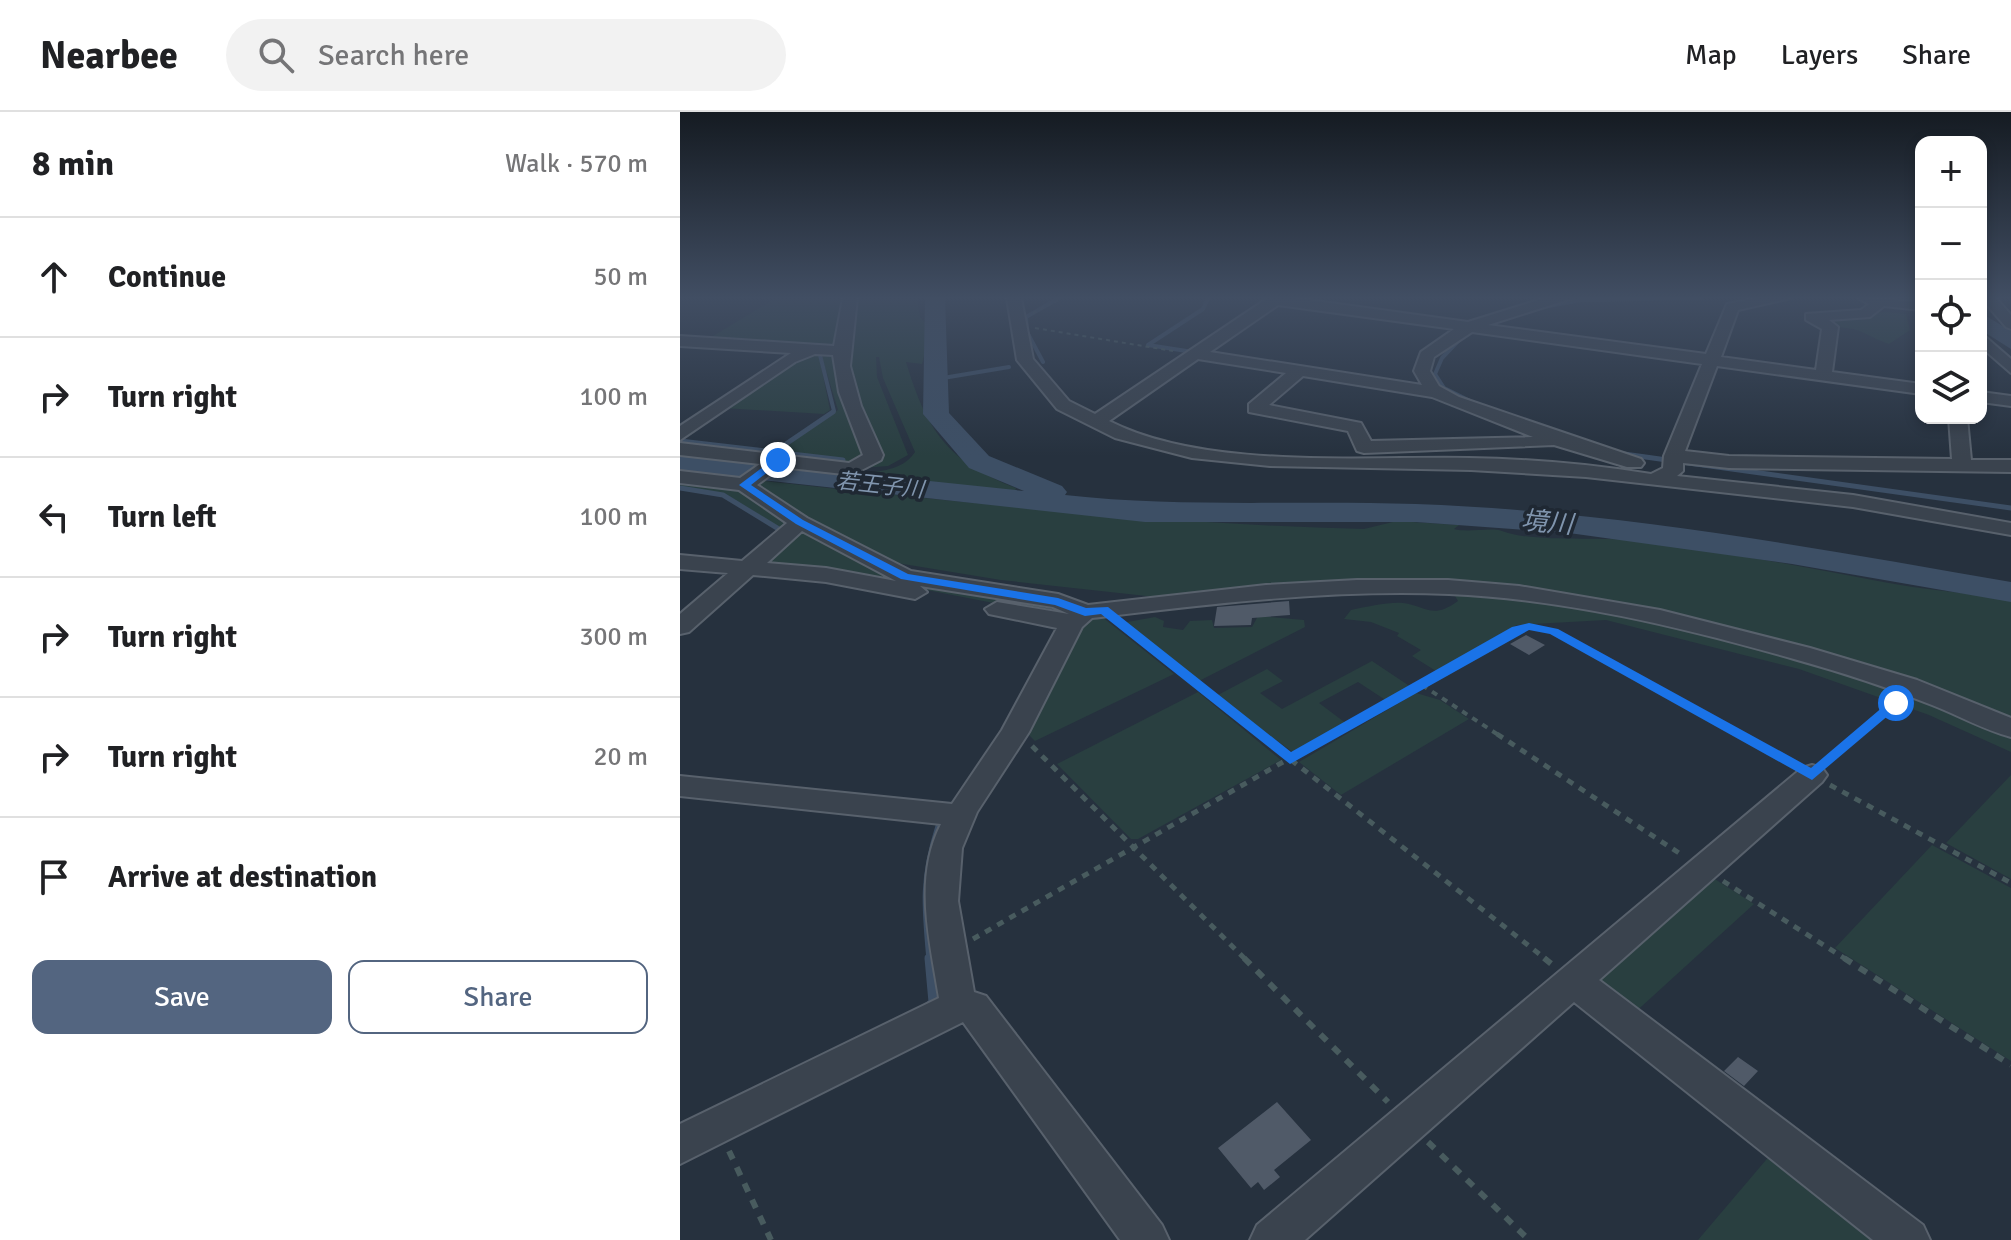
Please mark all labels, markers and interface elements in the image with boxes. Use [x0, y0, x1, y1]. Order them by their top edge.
search box [226, 19, 786, 91]
text: Nearbee [40, 32, 178, 79]
icon: search [254, 33, 298, 77]
text: Search here [318, 37, 469, 74]
text: Map [1685, 38, 1737, 72]
text: Layers [1781, 38, 1858, 72]
text: Share [1902, 38, 1971, 72]
map controls [1915, 136, 1987, 424]
button: + [1915, 136, 1987, 208]
text: 8 min [32, 143, 114, 185]
text: Walk · 570 m [505, 148, 648, 180]
button: − [1915, 208, 1987, 280]
icon: ahead [32, 255, 76, 299]
text: Continue [108, 259, 226, 296]
text: 50 m [593, 261, 648, 293]
button: locate [1915, 280, 1987, 352]
button: layers [1915, 352, 1987, 424]
icon: right [32, 375, 76, 419]
text: Turn right [108, 379, 237, 416]
text: 100 m [579, 381, 648, 413]
route end [760, 442, 796, 478]
water label: 若王子川 [835, 467, 927, 503]
icon: left [32, 495, 76, 539]
text: Turn left [108, 499, 217, 536]
text: 100 m [579, 501, 648, 533]
water label: 境川 [1520, 505, 1577, 541]
icon: right [32, 615, 76, 659]
text: Turn right [108, 619, 237, 656]
text: 300 m [579, 621, 648, 653]
route start [1878, 685, 1914, 721]
icon: right [32, 735, 76, 779]
text: Turn right [108, 739, 237, 776]
text: 20 m [593, 741, 648, 773]
icon: arrive [32, 855, 76, 899]
text: Arrive at destination [108, 859, 377, 896]
button: Save [32, 960, 332, 1034]
button: Share [348, 960, 648, 1034]

